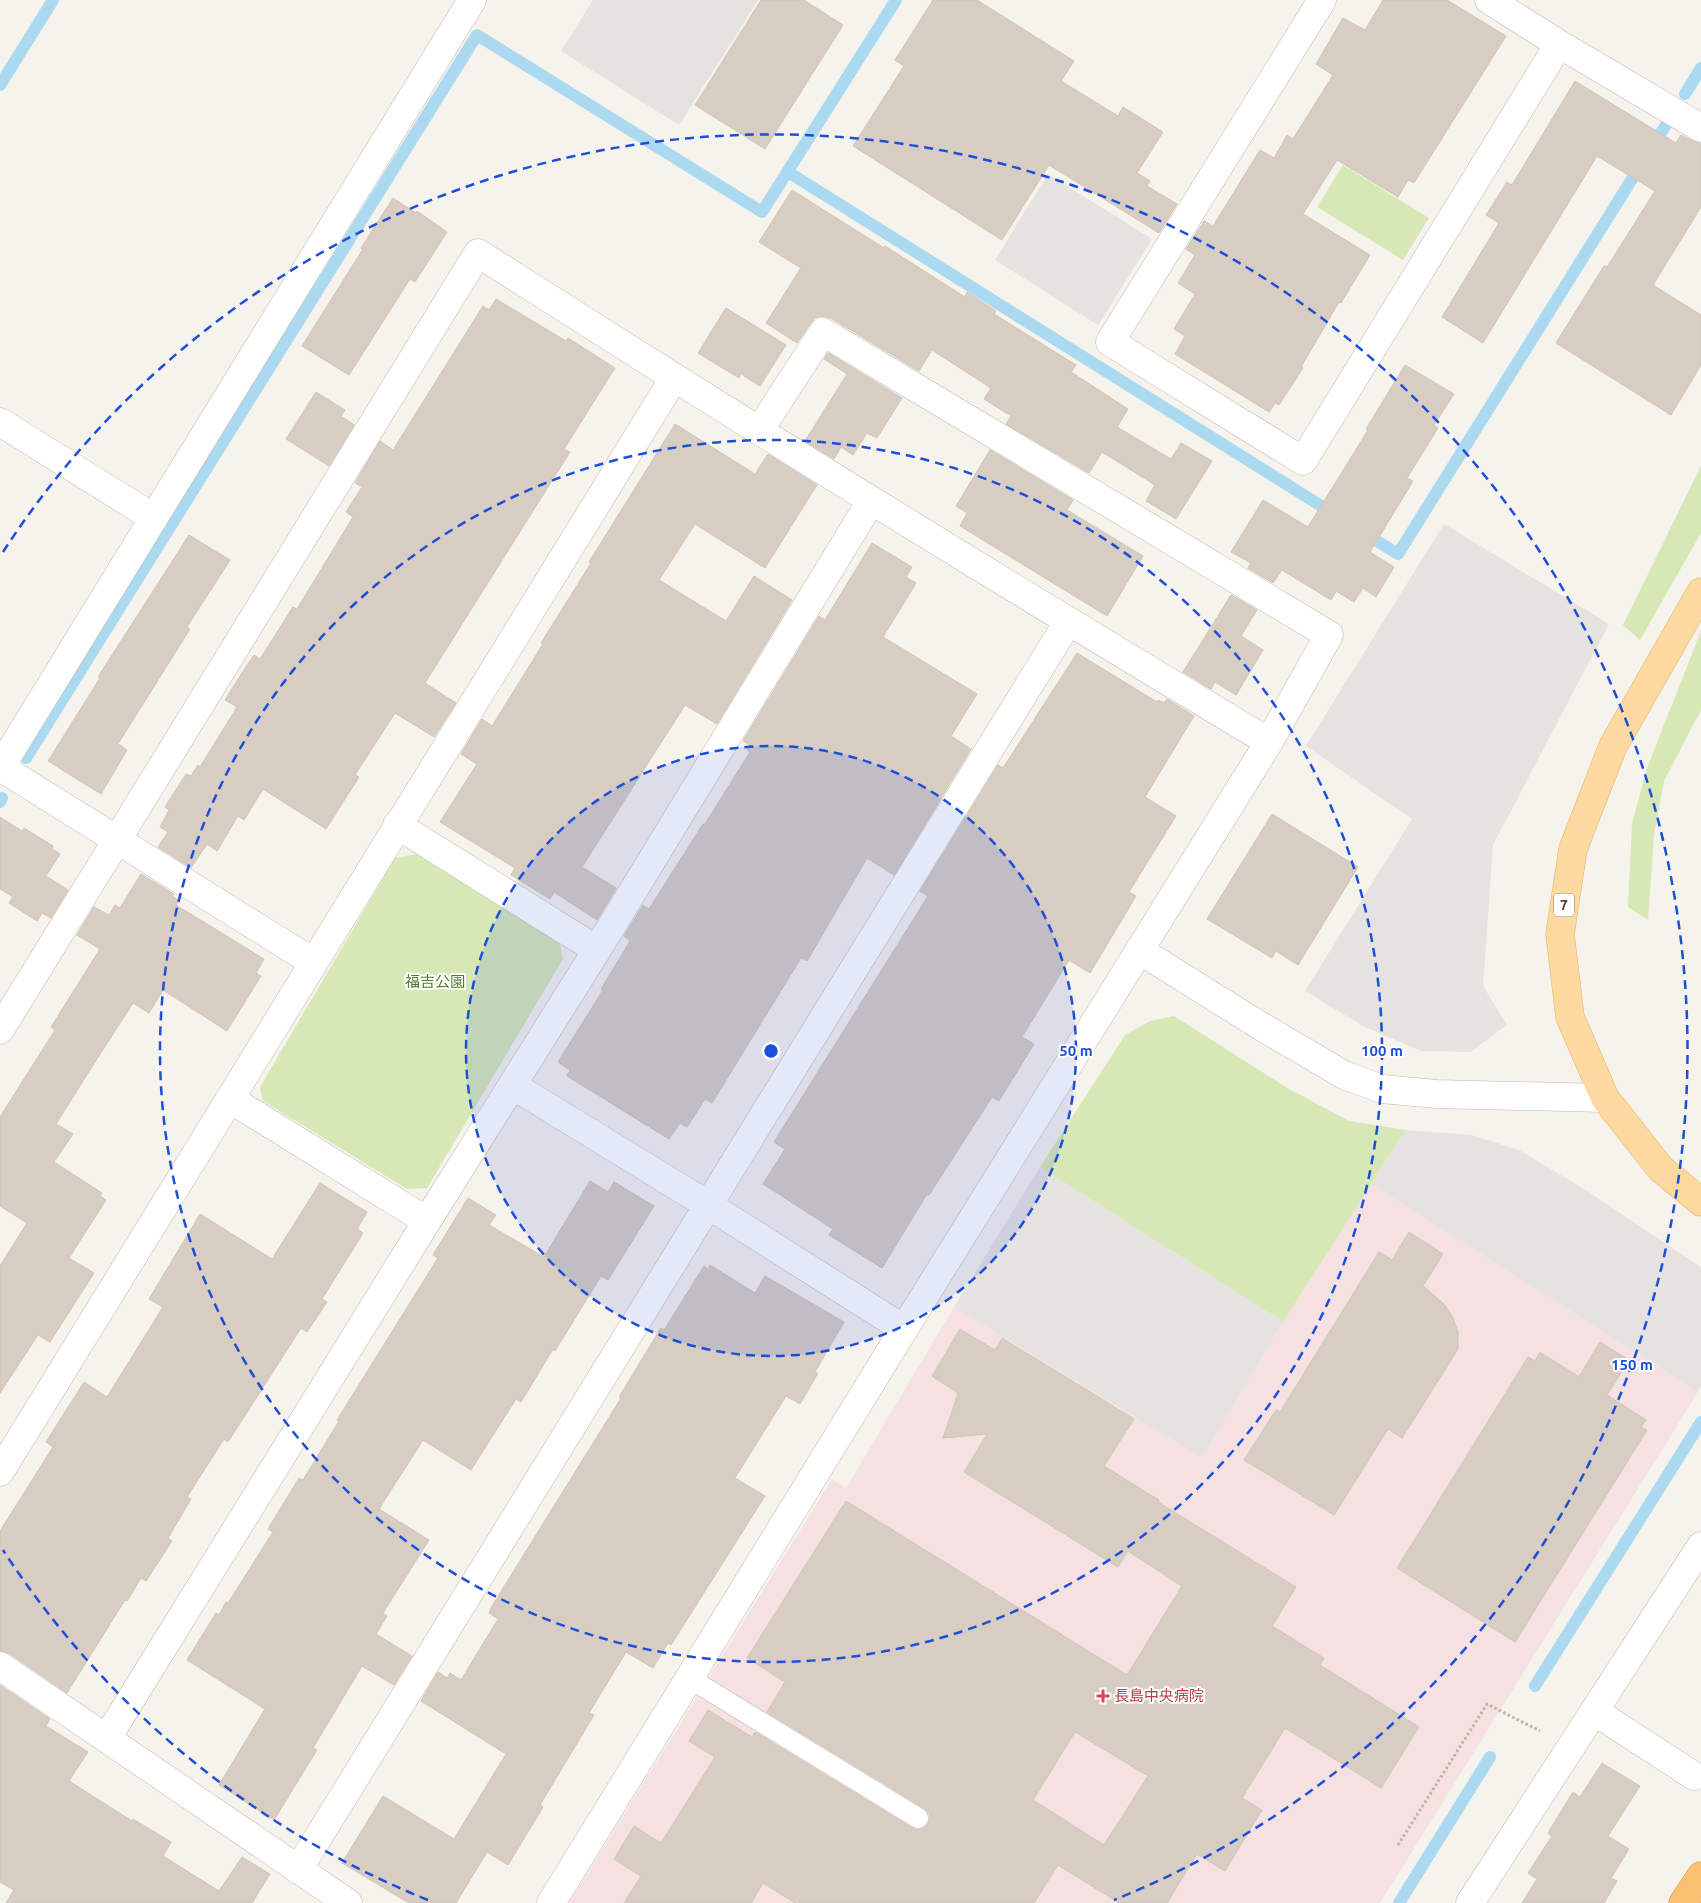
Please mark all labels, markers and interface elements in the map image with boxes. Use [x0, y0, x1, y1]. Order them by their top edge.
road number: 7 [1554, 894, 1574, 916]
park label: 福吉公園 [405, 973, 465, 990]
centre of rings [762, 1042, 780, 1060]
text: 50 m [1059, 1042, 1093, 1059]
text: 100 m [1361, 1042, 1403, 1059]
text: 150 m [1611, 1356, 1653, 1373]
place label: 長島中央病院 [1114, 1687, 1204, 1704]
marker: 長島中央病院 [1096, 1689, 1110, 1703]

